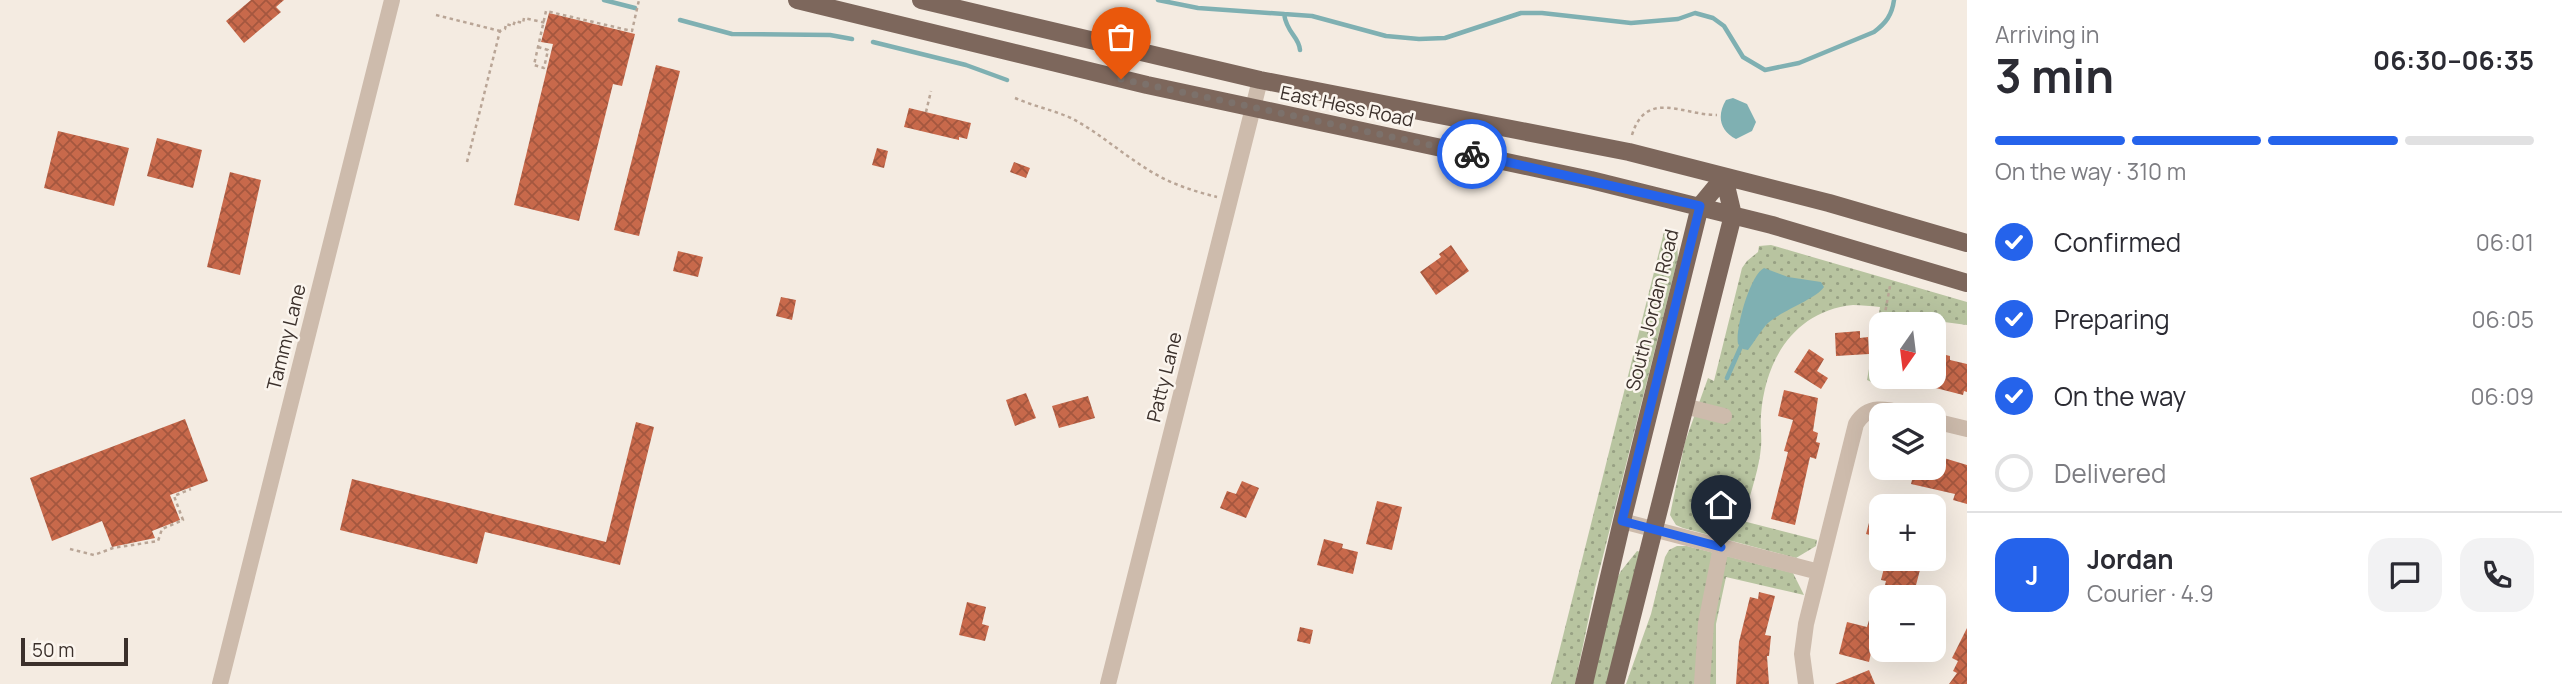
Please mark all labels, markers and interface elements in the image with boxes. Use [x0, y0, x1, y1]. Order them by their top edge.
pin [1091, 7, 1151, 79]
icon: bag [1102, 18, 1140, 56]
text: Arriving in [1995, 18, 2100, 50]
text: 06:30–06:35 [2373, 42, 2534, 78]
text: 3 min [1995, 44, 2114, 107]
street label: East Hess Road [1278, 79, 1416, 133]
courier [1437, 119, 1507, 189]
icon: bike [1453, 135, 1491, 173]
text: On the way · 310 m [1995, 155, 2186, 187]
icon: check [1995, 223, 2033, 261]
text: Confirmed [2054, 224, 2181, 260]
text: 06:01 [2476, 226, 2534, 258]
street label: South Jordan Road [1619, 227, 1685, 393]
street label: Tammy Lane [260, 281, 312, 393]
icon: check [1995, 300, 2033, 338]
text: Preparing [2054, 301, 2170, 337]
text: 06:05 [2472, 303, 2534, 335]
north arrow [1869, 312, 1946, 388]
map controls [1869, 312, 1946, 662]
street label: Patty Lane [1140, 329, 1188, 425]
icon: check [1995, 377, 2033, 415]
text: On the way [2054, 378, 2186, 414]
text: 06:09 [2471, 380, 2534, 412]
button: layers [1869, 403, 1946, 480]
text: Delivered [2054, 455, 2166, 491]
pin [1691, 475, 1751, 547]
icon: home [1702, 486, 1740, 524]
button: + [1869, 494, 1946, 571]
button: chat [2368, 538, 2442, 612]
button: phone [2460, 538, 2534, 612]
text: Jordan [2087, 541, 2173, 577]
text: J [2025, 557, 2039, 593]
text: Courier · 4.9 [2087, 577, 2214, 609]
button: − [1869, 585, 1946, 662]
scale bar [21, 635, 128, 667]
text: 50 m [32, 637, 74, 663]

